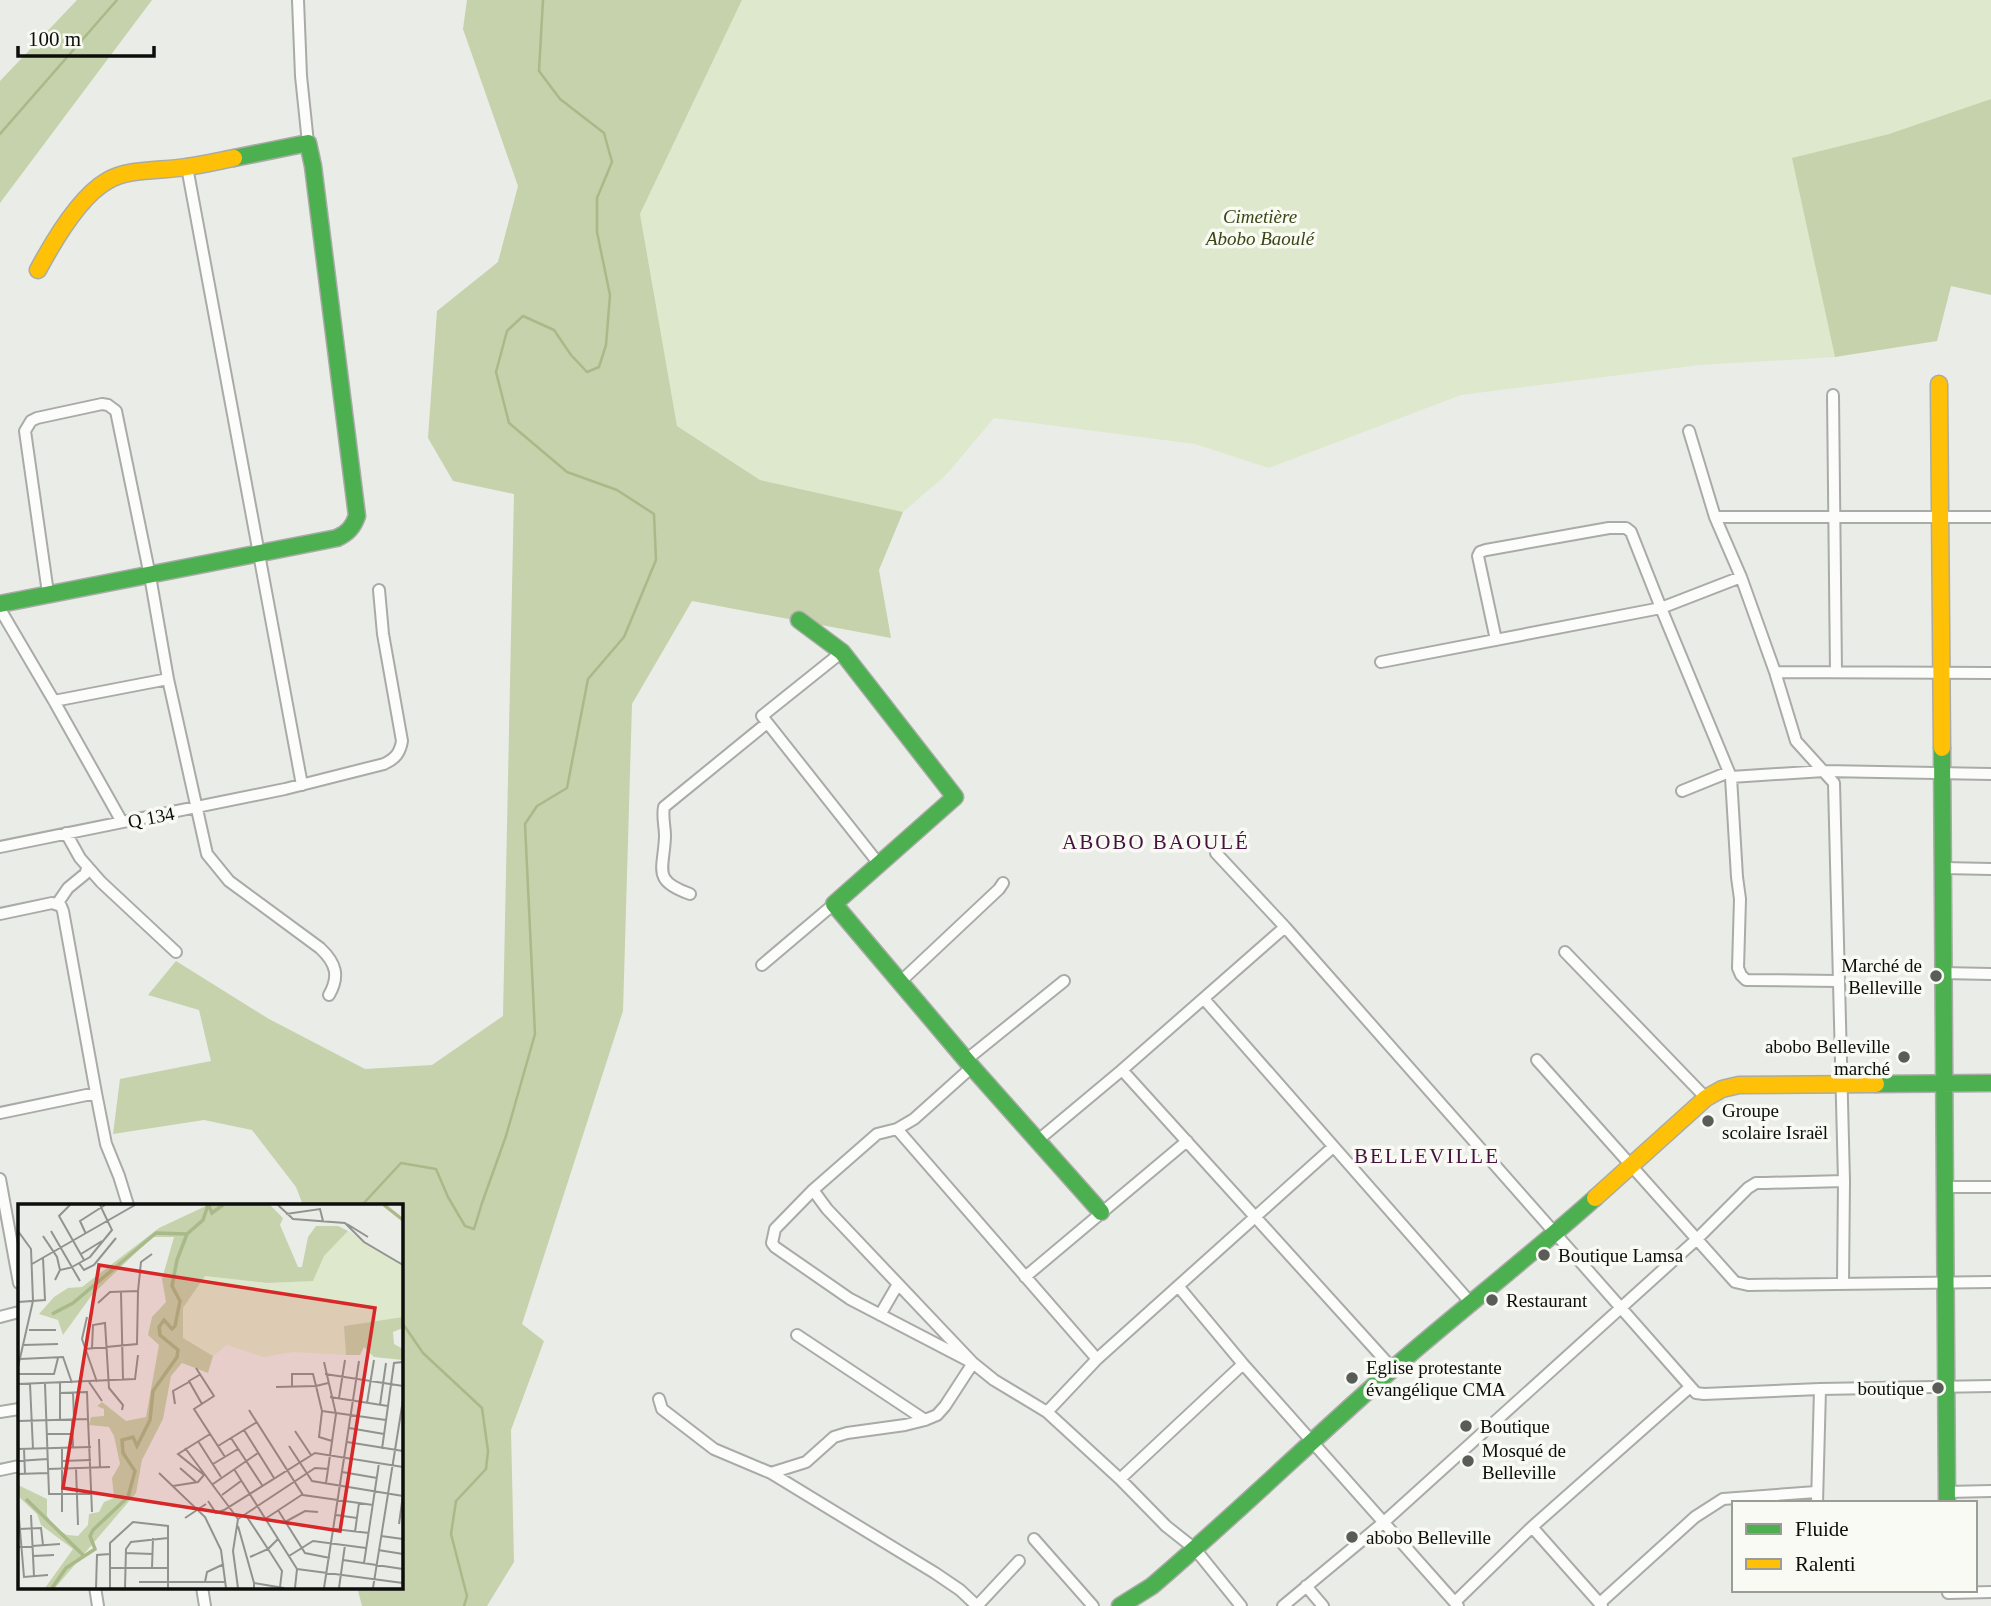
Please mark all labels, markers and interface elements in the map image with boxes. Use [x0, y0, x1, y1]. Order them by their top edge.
scale bar [18, 14, 154, 58]
text: 100 m [28, 27, 81, 51]
park label: Cimetière Abobo Baoulé [1204, 206, 1316, 249]
street label: Q 134 [126, 803, 177, 832]
district label: ABOBO BAOULÉ [1062, 830, 1250, 854]
place label: Marché de Belleville [1841, 955, 1922, 998]
marker: Marché de Belleville [1928, 968, 1944, 984]
place label: abobo Belleville marché [1765, 1036, 1890, 1079]
marker: abobo Belleville marché [1896, 1049, 1912, 1065]
place label: Groupe scolaire Israël [1722, 1100, 1828, 1143]
marker: Groupe scolaire Israël [1700, 1113, 1716, 1129]
district label: BELLEVILLE [1354, 1144, 1500, 1168]
inset map [18, 1204, 402, 1588]
place label: Boutique Lamsa [1558, 1245, 1684, 1266]
marker: Boutique Lamsa [1536, 1247, 1552, 1263]
place label: Restaurant [1506, 1290, 1588, 1311]
marker: Restaurant [1484, 1292, 1500, 1308]
place label: Eglise protestante évangélique CMA [1366, 1357, 1506, 1400]
marker: Eglise protestante évangélique CMA [1344, 1370, 1360, 1386]
place label: boutique [1858, 1378, 1924, 1399]
marker: boutique [1930, 1380, 1946, 1396]
place label: Boutique [1480, 1416, 1550, 1437]
marker: Boutique [1458, 1418, 1474, 1434]
place label: Mosqué de Belleville [1482, 1440, 1566, 1483]
marker: Mosqué de Belleville [1460, 1453, 1476, 1469]
legend [1732, 1501, 1977, 1592]
text: Fluide [1795, 1517, 1849, 1541]
place label: abobo Belleville [1366, 1527, 1491, 1548]
marker: abobo Belleville [1344, 1529, 1360, 1545]
text: Ralenti [1795, 1552, 1856, 1576]

